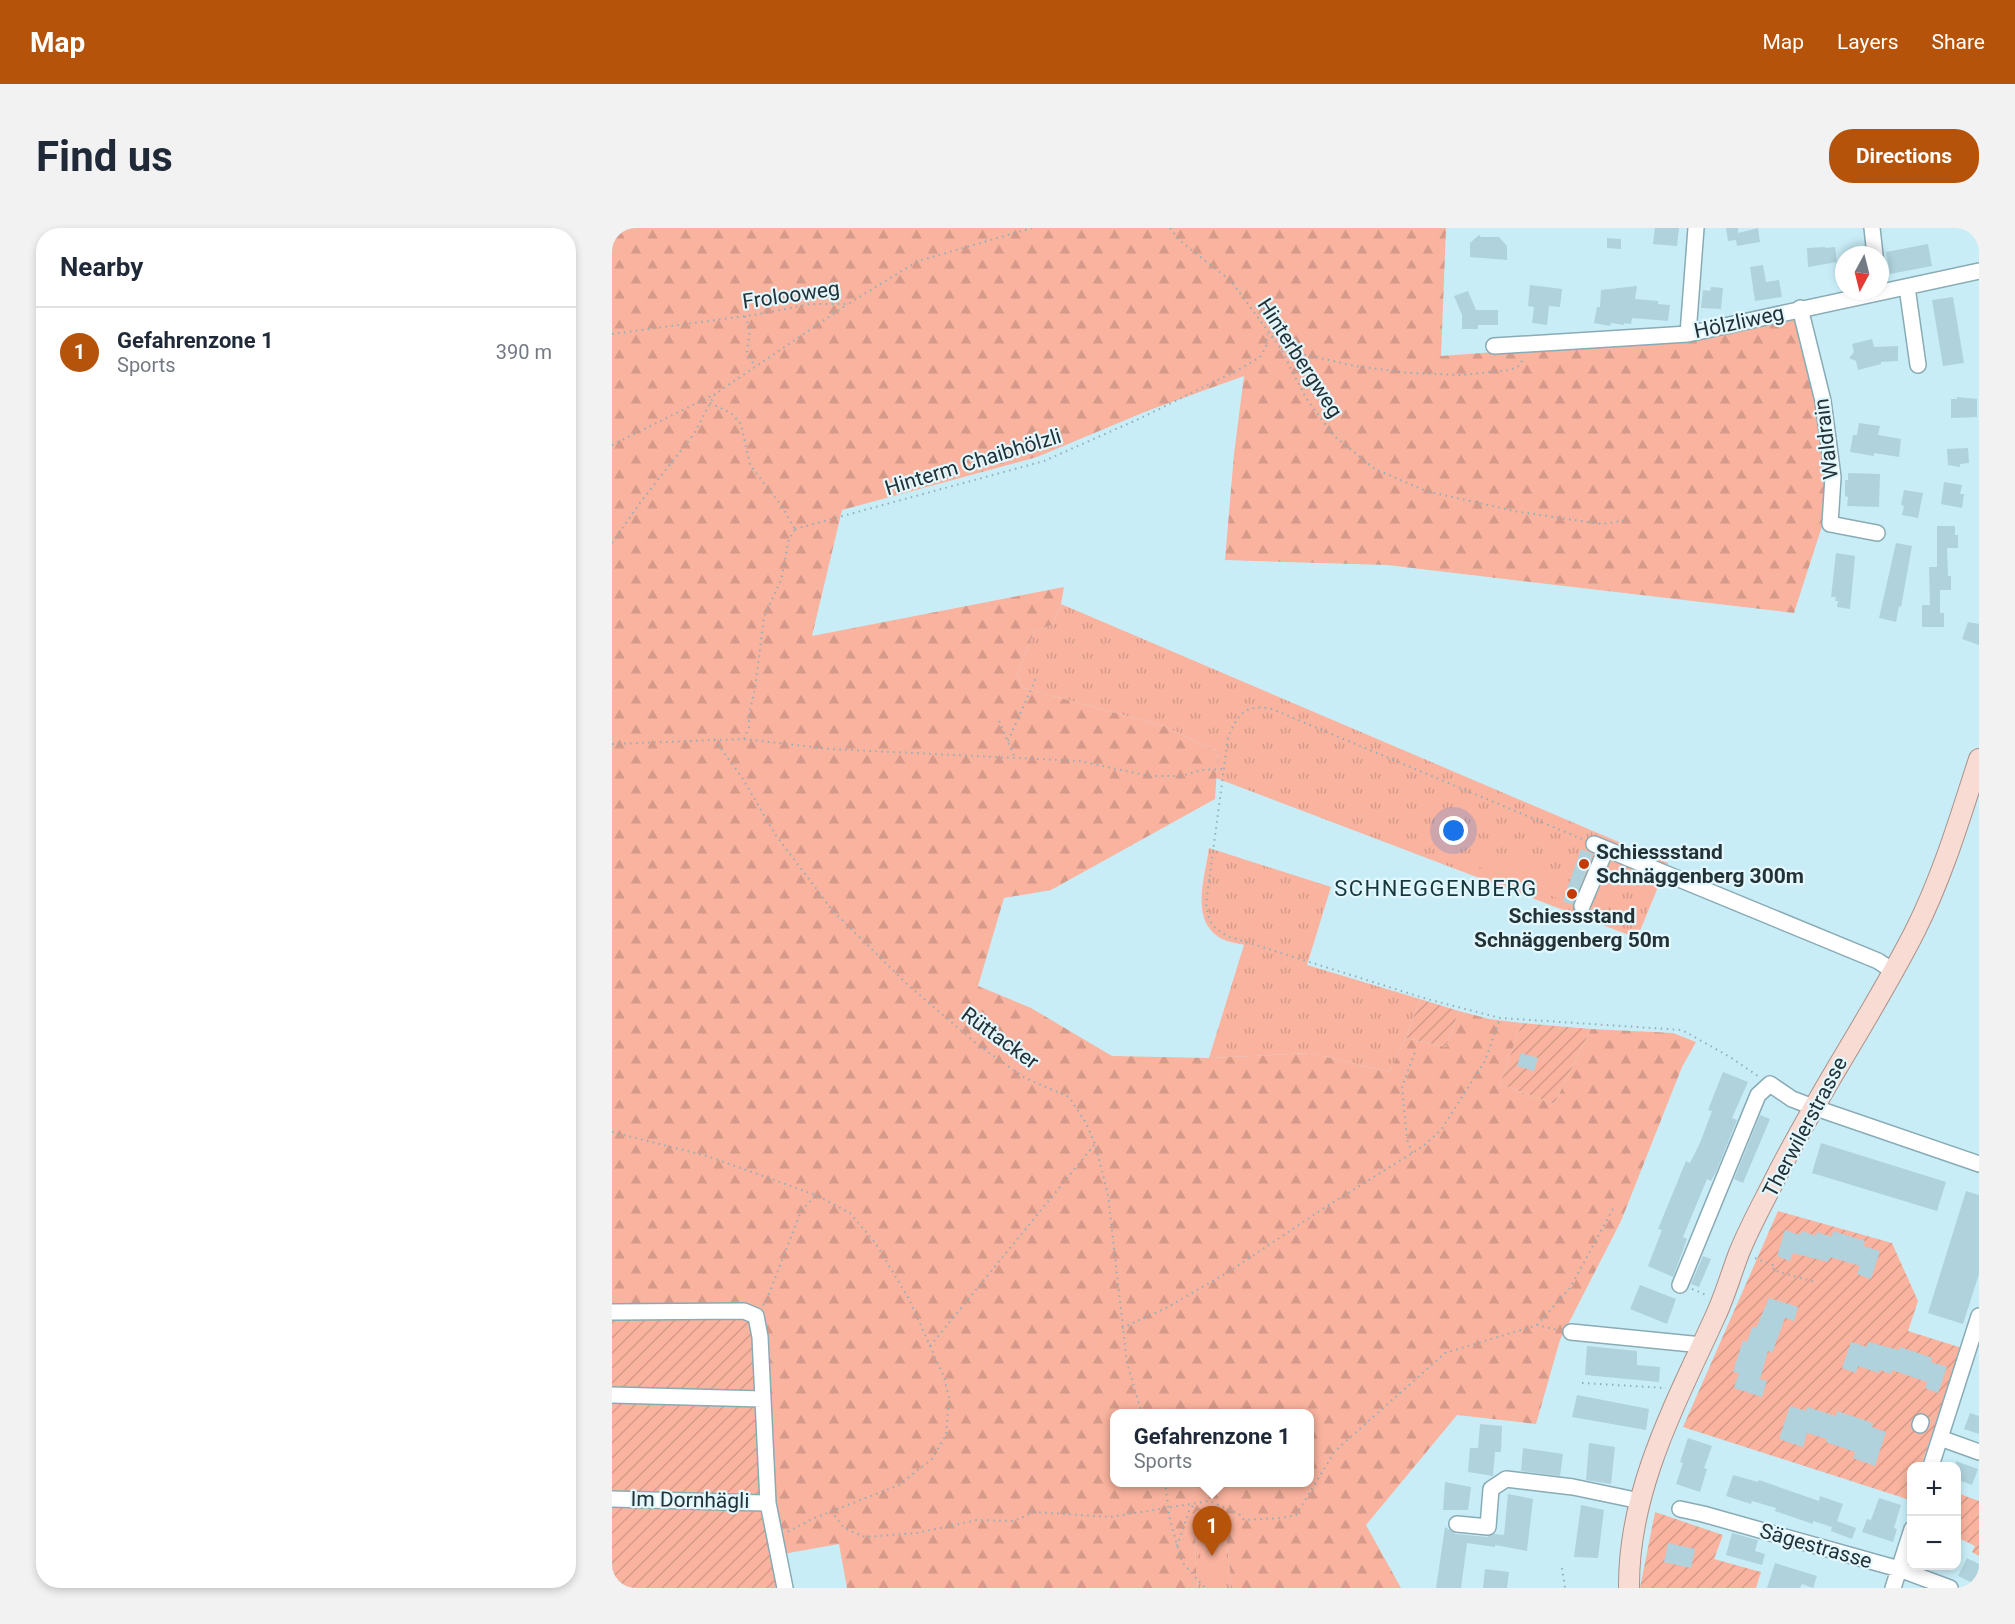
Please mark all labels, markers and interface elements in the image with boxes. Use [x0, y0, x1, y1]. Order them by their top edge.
text: Map [30, 26, 85, 59]
text: Map [1762, 30, 1804, 54]
text: Layers [1837, 30, 1898, 54]
text: Share [1931, 30, 1985, 54]
button: Directions [1829, 129, 1979, 183]
text: Find us [36, 132, 173, 181]
north arrow [1835, 246, 1889, 300]
text: Nearby [60, 252, 143, 282]
street label: Frolooweg [741, 276, 841, 314]
street label: Hinterbergweg [1253, 294, 1347, 422]
street label: Hölzliweg [1692, 301, 1786, 343]
text: Gefahrenzone 1 [117, 328, 274, 353]
text: 1 [74, 340, 85, 364]
text: 390 m [496, 340, 552, 364]
text: Sports [117, 353, 176, 377]
street label: Waldrain [1809, 397, 1843, 481]
street label: Hinterm Chaibhölzli [882, 424, 1064, 500]
your location [1439, 816, 1468, 845]
place label: Schiessstand Schnäggenberg 300m [1596, 840, 1804, 888]
marker: Schiessstand Schnäggenberg 300m [1577, 857, 1591, 871]
district label: SCHNEGGENBERG [1334, 876, 1538, 901]
marker: Schiessstand Schnäggenberg 50m [1565, 887, 1579, 901]
place label: Schiessstand Schnäggenberg 50m [1474, 904, 1670, 952]
street label: Rüttacker [957, 1002, 1043, 1074]
street label: Therwilerstrasse [1758, 1053, 1852, 1201]
popup [1110, 1409, 1314, 1487]
text: Gefahrenzone 1 [1134, 1424, 1290, 1449]
text: Sports [1134, 1449, 1192, 1473]
map controls [1907, 1462, 1961, 1570]
button: + [1907, 1462, 1961, 1516]
street label: Im Dornhägli [630, 1487, 750, 1513]
pin: 1 [1192, 1506, 1232, 1556]
button: − [1907, 1516, 1961, 1570]
street label: Sägestrasse [1757, 1519, 1875, 1573]

